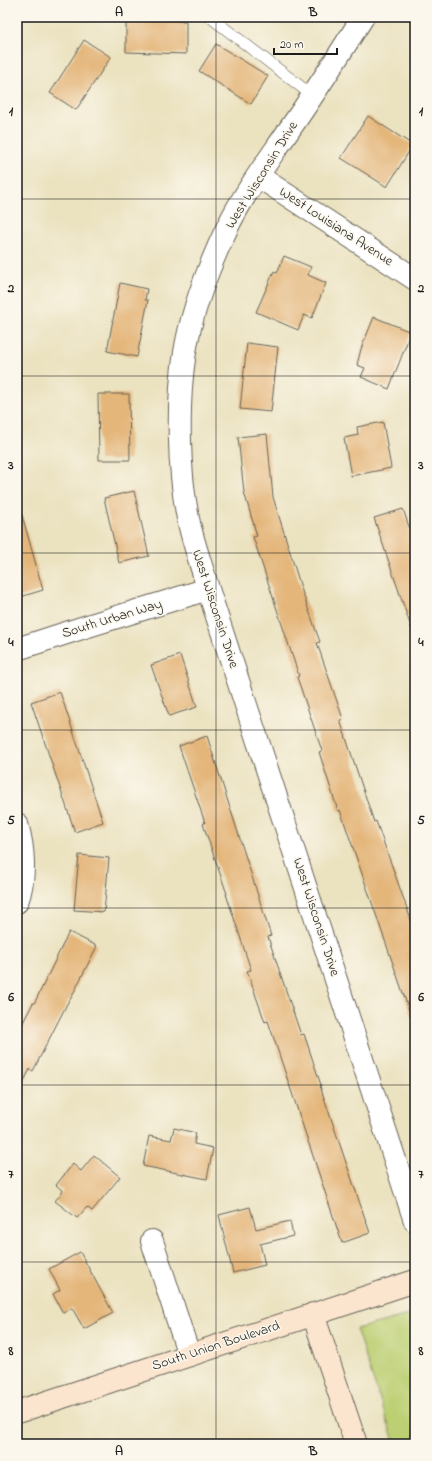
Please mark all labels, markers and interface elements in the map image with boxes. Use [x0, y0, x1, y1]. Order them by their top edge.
text: A [115, 3, 123, 22]
text: B [308, 3, 318, 22]
scale bar [274, 30, 337, 56]
text: 20 m [280, 36, 303, 54]
text: 1 [9, 102, 14, 121]
text: 1 [419, 102, 424, 121]
street label: West Wisconsin Drive [220, 117, 304, 233]
street label: West Louisiana Avenue [275, 182, 398, 272]
text: 2 [7, 279, 15, 298]
text: 2 [417, 279, 425, 298]
text: 3 [7, 456, 14, 475]
text: 3 [417, 456, 424, 475]
street label: West Wisconsin Drive [186, 547, 244, 672]
street label: South Urban Way [59, 594, 165, 645]
text: 4 [7, 633, 14, 652]
text: 4 [417, 633, 424, 652]
text: 5 [7, 811, 15, 830]
text: 5 [417, 811, 425, 830]
street label: West Wisconsin Drive [287, 855, 345, 980]
text: 6 [7, 988, 14, 1007]
text: 6 [417, 988, 424, 1007]
text: 7 [8, 1165, 14, 1184]
text: 7 [418, 1165, 424, 1184]
street label: South Union Boulevard [149, 1315, 283, 1377]
text: 8 [8, 1342, 14, 1361]
text: 8 [418, 1342, 424, 1361]
text: A [115, 1442, 123, 1461]
text: B [308, 1442, 318, 1461]

